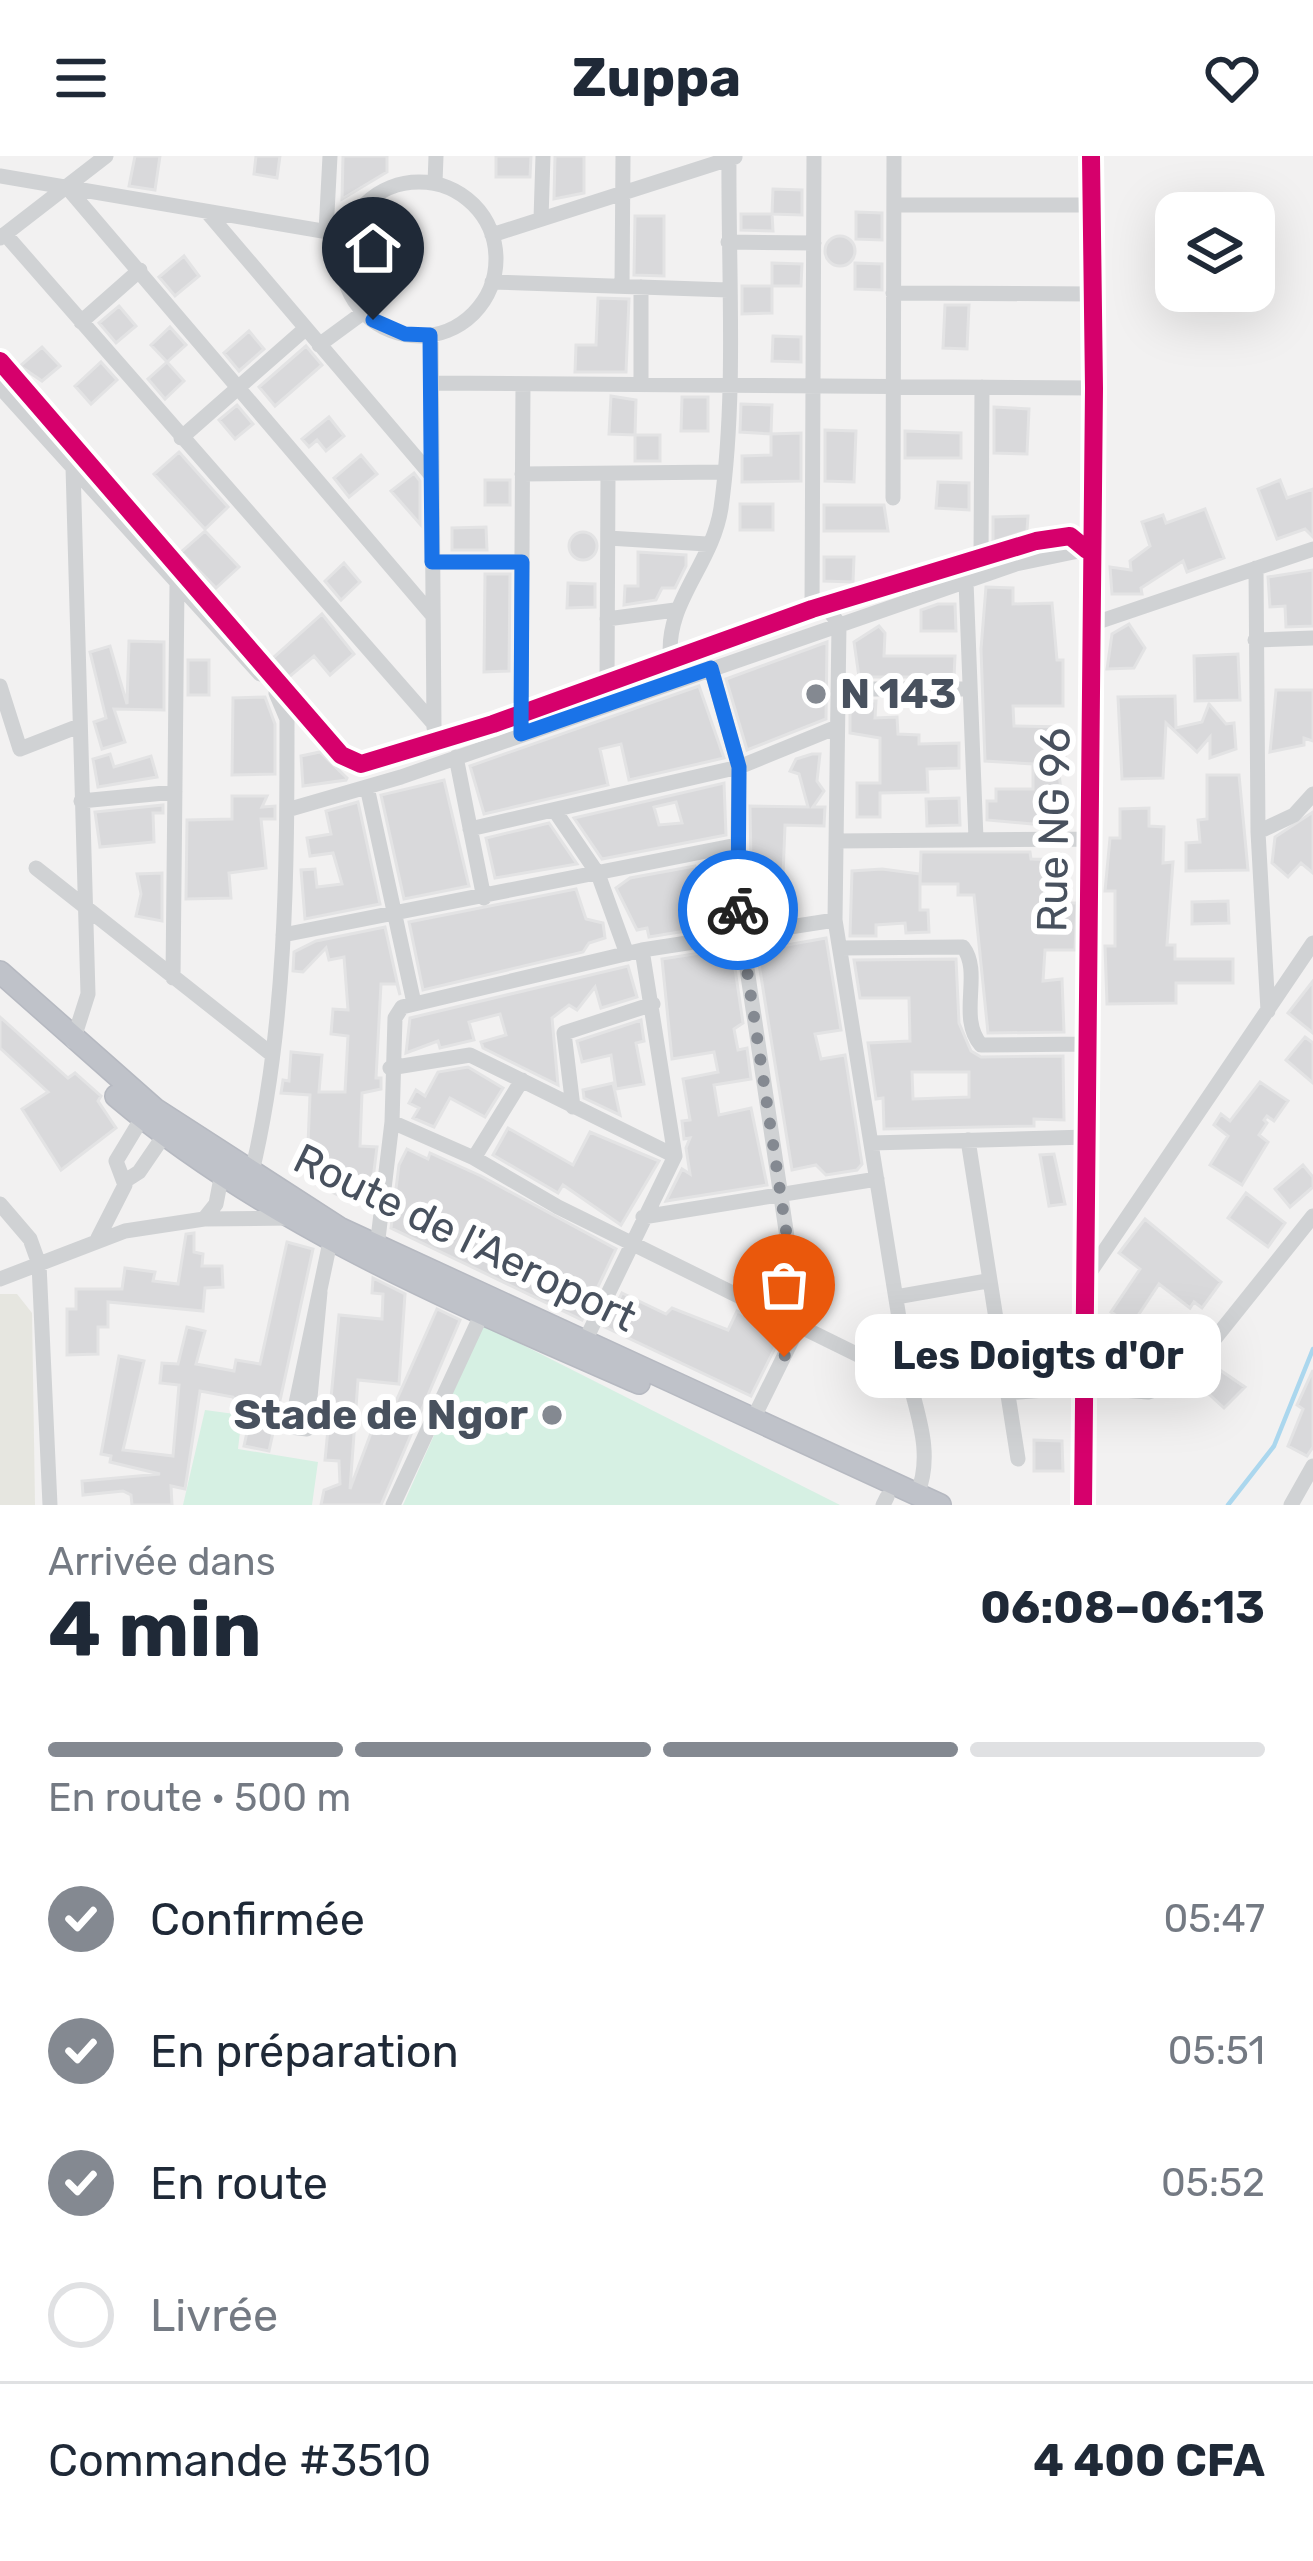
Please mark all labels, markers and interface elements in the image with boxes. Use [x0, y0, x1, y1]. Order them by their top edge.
icon: menu [48, 45, 114, 111]
icon: heart [1199, 45, 1265, 111]
text: Zuppa [572, 46, 741, 110]
map controls [1155, 192, 1275, 312]
button: layers [1155, 192, 1275, 312]
pin [322, 197, 424, 320]
icon: home [340, 215, 406, 281]
place label: N 143 [840, 669, 956, 719]
marker: N 143 [803, 681, 829, 707]
street label: Rue NG 96 [1027, 727, 1081, 933]
courier [678, 850, 798, 970]
icon: bike [705, 877, 771, 943]
street label: Route de l'Aeroport [286, 1133, 644, 1343]
pin [733, 1234, 835, 1357]
icon: bag [751, 1252, 817, 1318]
callout: Les Doigts d'Or [856, 1315, 1222, 1399]
text: Les Doigts d'Or [892, 1333, 1184, 1379]
place label: Stade de Ngor [233, 1390, 528, 1440]
marker: Stade de Ngor [539, 1402, 565, 1428]
text: Arrivée dans [48, 1539, 276, 1585]
text: 06:08–06:13 [980, 1581, 1265, 1634]
text: 4 min [48, 1583, 262, 1676]
text: En route · 500 m [48, 1775, 351, 1821]
icon: check [48, 1886, 114, 1952]
text: Confirmée [150, 1893, 365, 1946]
text: 05:47 [1164, 1896, 1265, 1942]
icon: check [48, 2018, 114, 2084]
text: En préparation [150, 2025, 459, 2078]
text: 05:51 [1168, 2028, 1265, 2074]
icon: check [48, 2150, 114, 2216]
text: En route [150, 2157, 328, 2210]
text: 05:52 [1161, 2160, 1265, 2206]
text: Livrée [150, 2289, 278, 2342]
text: Commande #3510 [48, 2434, 431, 2487]
text: 4 400 CFA [1033, 2434, 1265, 2487]

